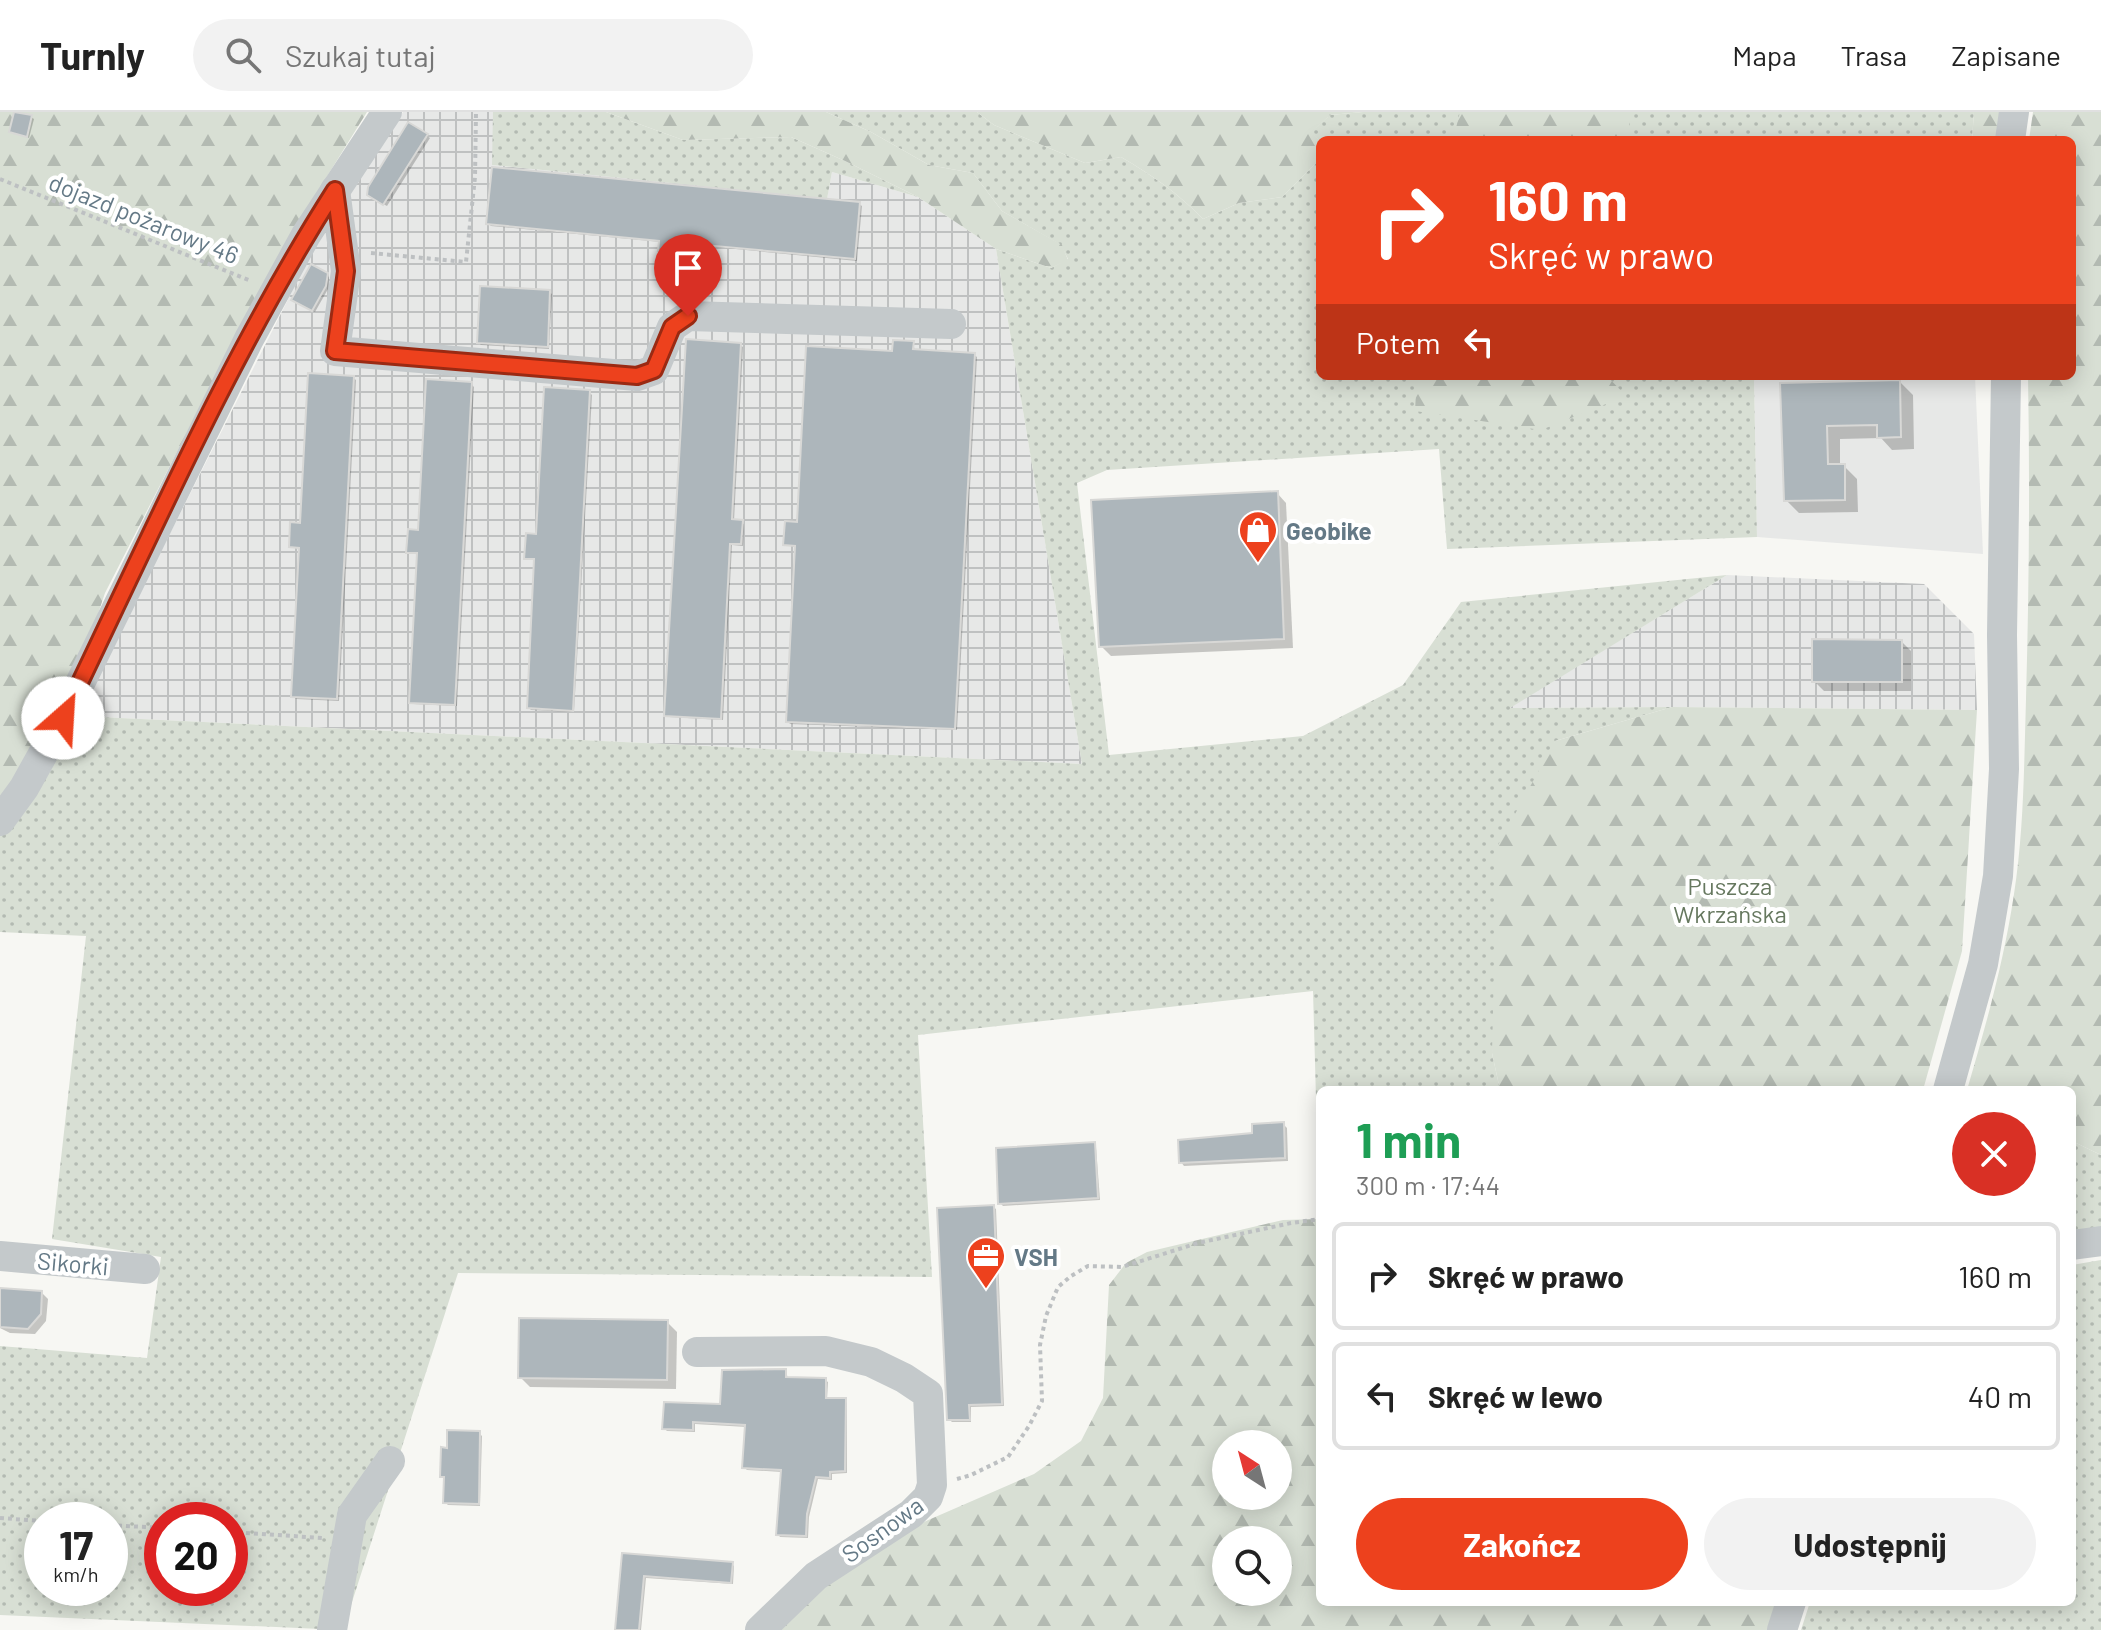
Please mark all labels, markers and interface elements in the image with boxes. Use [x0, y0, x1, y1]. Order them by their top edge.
search box [193, 19, 753, 91]
text: Turnly [40, 32, 145, 78]
icon: search [221, 33, 265, 77]
text: Szukaj tutaj [285, 37, 436, 73]
text: Mapa [1732, 38, 1796, 72]
text: Trasa [1840, 38, 1907, 72]
text: Zapisane [1951, 38, 2061, 72]
text: 160 m [1488, 165, 1628, 232]
street label: dojazd pożarowy 46 [45, 167, 243, 269]
icon: right [1356, 168, 1460, 272]
text: Skręć w prawo [1488, 233, 1714, 276]
pin [654, 234, 722, 316]
icon: arrive [666, 246, 710, 290]
icon: left [1457, 320, 1501, 364]
text: Potem [1356, 324, 1441, 360]
shop icon: Geobike [1237, 509, 1279, 564]
place label: Geobike [1286, 516, 1372, 545]
position arrow [21, 676, 105, 760]
park label: Puszcza Wkrzańska [1673, 871, 1787, 928]
text: 1 min [1356, 1110, 1461, 1168]
button: close [1952, 1112, 2036, 1196]
text: 300 m · 17:44 [1356, 1169, 1500, 1200]
office icon: VSH [965, 1235, 1007, 1290]
place label: VSH [1014, 1242, 1058, 1271]
street label: Sikorki [36, 1245, 110, 1281]
icon: right [1360, 1254, 1404, 1298]
text: Skręć w prawo [1428, 1258, 1624, 1294]
text: 160 m [1958, 1258, 2032, 1294]
icon: left [1360, 1374, 1404, 1418]
text: Skręć w lewo [1428, 1378, 1603, 1414]
text: 40 m [1968, 1378, 2032, 1414]
north arrow [1212, 1430, 1292, 1510]
map controls [1212, 1430, 1292, 1606]
street label: Sosnowa [836, 1490, 928, 1568]
button: Zakończ [1356, 1498, 1688, 1590]
button: Udostępnij [1704, 1498, 2036, 1590]
speed limit sign: 20 [144, 1502, 248, 1606]
text: 17 [59, 1520, 93, 1568]
button: search [1212, 1526, 1292, 1606]
text: km/h [53, 1562, 99, 1586]

